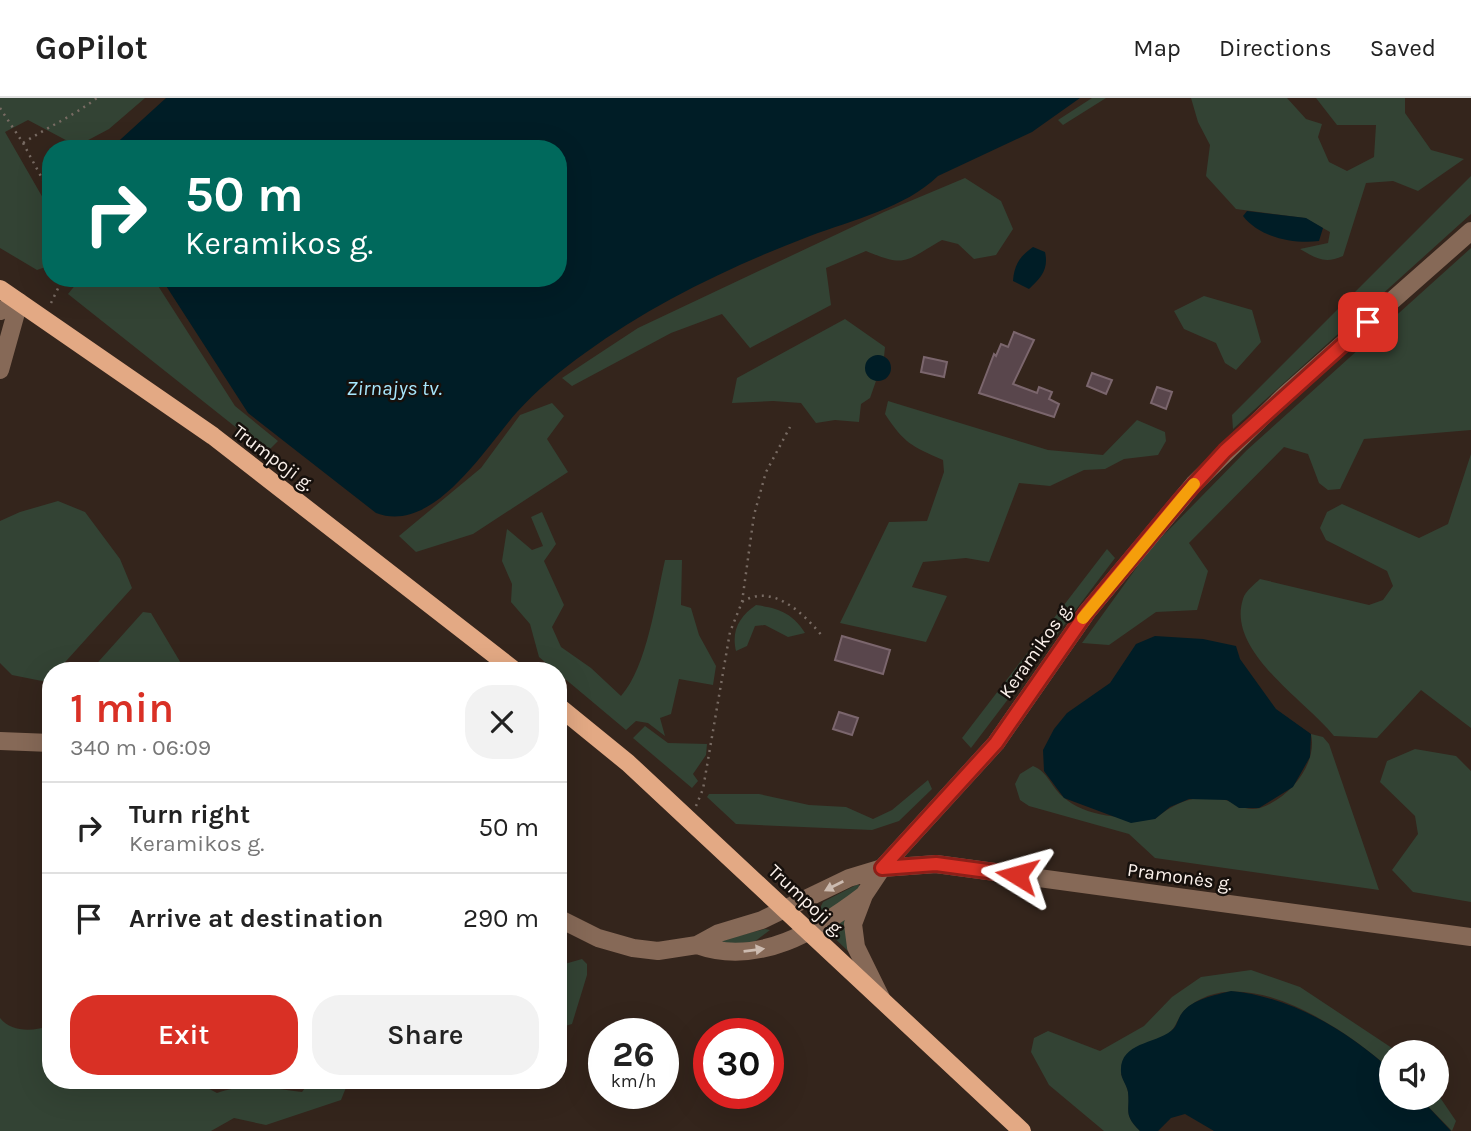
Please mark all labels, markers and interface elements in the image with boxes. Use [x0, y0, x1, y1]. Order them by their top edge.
text: GoPilot [35, 29, 148, 67]
text: Map [1133, 34, 1181, 62]
text: Directions [1219, 34, 1332, 62]
text: Saved [1370, 34, 1436, 62]
text: 50 m [185, 166, 303, 223]
icon: right [70, 168, 161, 259]
text: Keramikos g. [185, 225, 373, 262]
pin [1338, 292, 1398, 352]
icon: arrive [1349, 303, 1387, 341]
water label: Zirnajys tv. [346, 376, 442, 400]
street label: Trumpoji g. [228, 420, 318, 495]
street label: Keramikos g. [995, 598, 1077, 703]
text: 1 min [70, 683, 174, 733]
button: close [465, 685, 539, 759]
text: 340 m · 06:09 [70, 734, 211, 761]
text: Turn right [129, 799, 250, 830]
icon: right [70, 809, 108, 847]
text: 50 m [478, 812, 539, 843]
text: Keramikos g. [129, 830, 264, 857]
position arrow [980, 838, 1054, 912]
street label: Pramonės g. [1126, 859, 1234, 895]
street label: Trumpoji g. [764, 860, 849, 942]
one-way arrow [823, 879, 843, 891]
icon: arrive [70, 900, 108, 938]
text: Arrive at destination [129, 903, 383, 934]
text: 290 m [463, 903, 539, 934]
one-way arrow [743, 944, 765, 955]
button: Exit [70, 995, 298, 1075]
button: Share [312, 995, 539, 1075]
speed limit sign: 30 [693, 1018, 784, 1109]
text: 26 [612, 1034, 655, 1075]
map controls [1379, 1040, 1449, 1110]
button: sound [1379, 1040, 1449, 1110]
text: km/h [611, 1070, 656, 1092]

